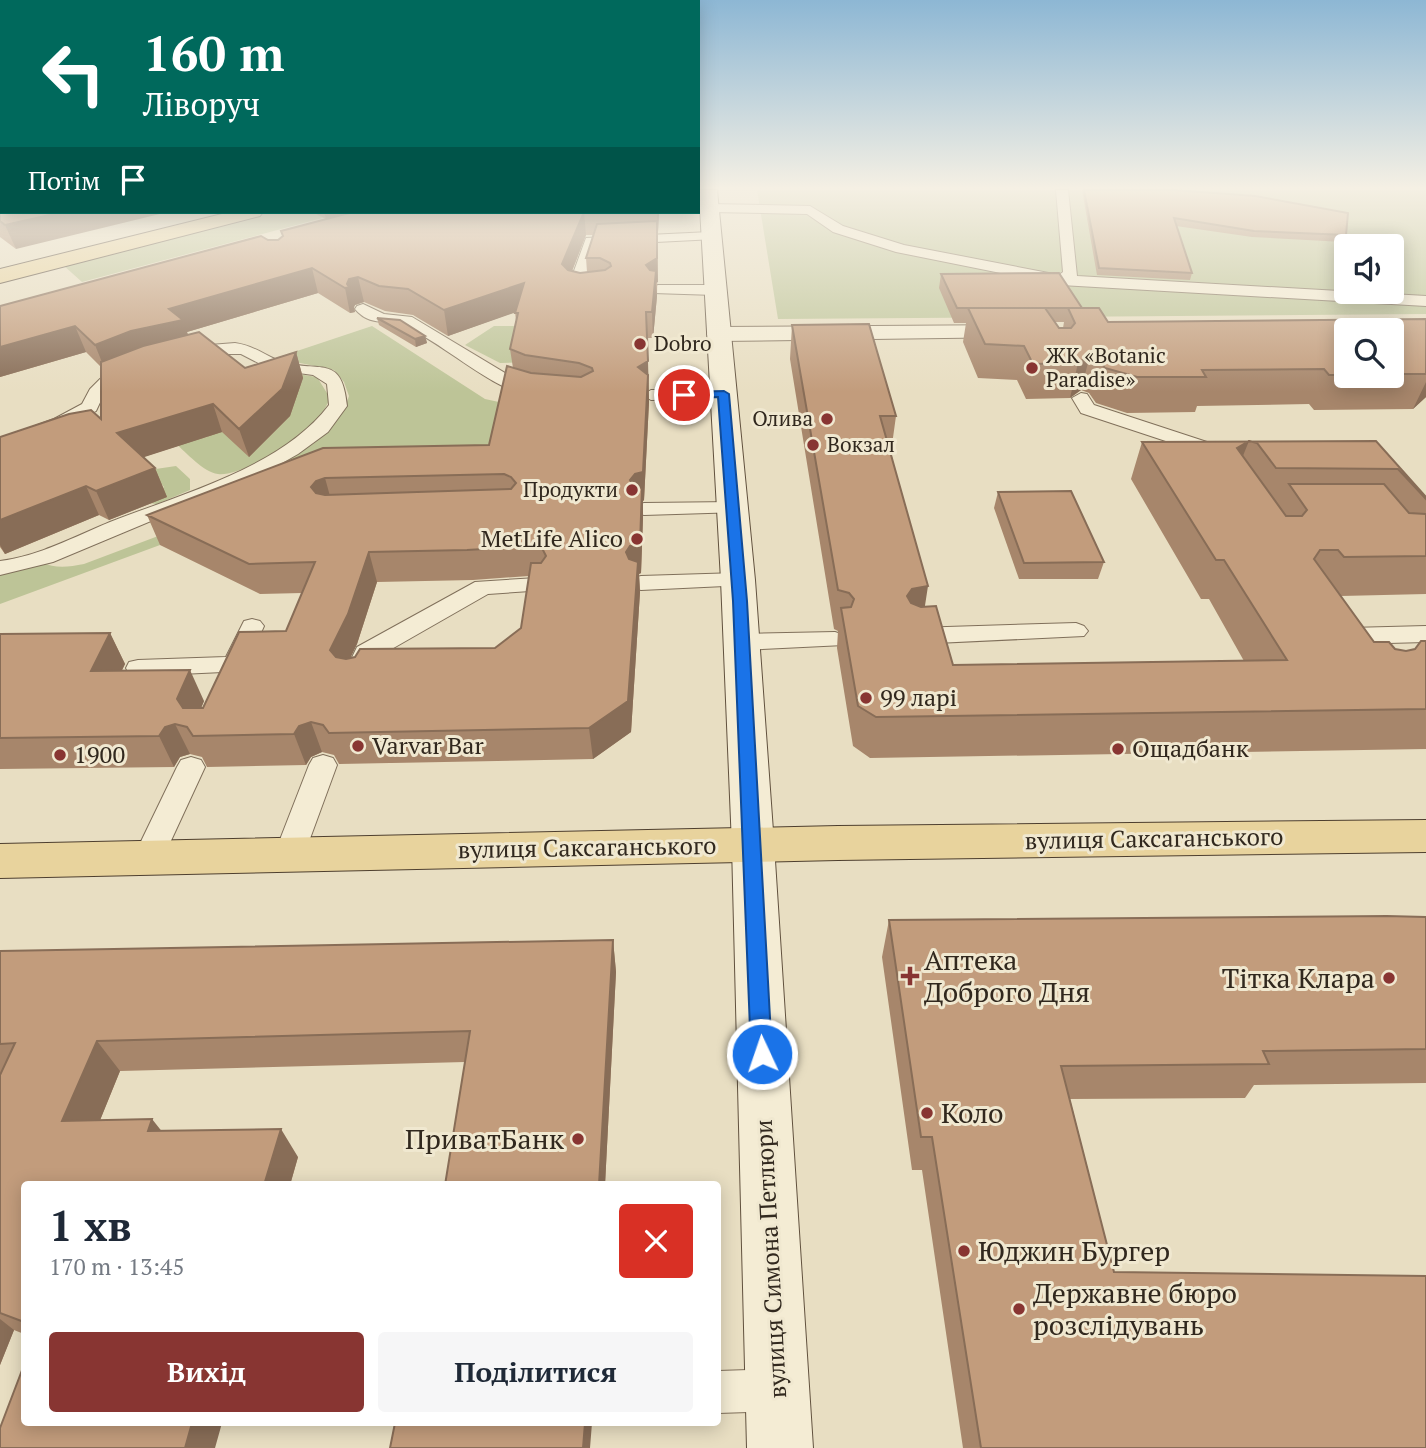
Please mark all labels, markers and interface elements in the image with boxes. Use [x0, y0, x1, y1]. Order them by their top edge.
text: 160 m [143, 20, 285, 85]
icon: left [28, 28, 119, 119]
text: Ліворуч [143, 83, 260, 125]
icon: arrive [114, 161, 152, 199]
text: Потім [28, 163, 100, 197]
map controls [1334, 234, 1404, 388]
button: sound [1334, 234, 1404, 304]
button: search [1334, 318, 1404, 388]
place label: Dobro [654, 329, 712, 357]
marker: Dobro [632, 336, 648, 352]
place label: ЖК «Botanic Paradise» [1046, 341, 1166, 393]
marker: ЖК «Botanic Paradise» [1024, 360, 1040, 376]
pin [654, 365, 714, 425]
icon: arrive [665, 376, 703, 414]
place label: Олива [752, 404, 813, 432]
marker: Олива [819, 411, 835, 427]
place label: Вокзал [827, 430, 895, 458]
marker: Вокзал [805, 437, 821, 453]
place label: Продукти [523, 475, 618, 503]
marker: Продукти [624, 482, 640, 498]
place label: MetLife Alico [481, 522, 623, 554]
marker: MetLife Alico [629, 531, 645, 547]
place label: 99 ларі [880, 681, 957, 713]
marker: 99 ларі [858, 690, 874, 706]
place label: Varvar Bar [372, 729, 484, 761]
place label: Ощадбанк [1132, 732, 1249, 764]
place label: 1900 [74, 738, 125, 770]
marker: Varvar Bar [350, 738, 366, 754]
marker: Ощадбанк [1110, 741, 1126, 757]
marker: 1900 [52, 747, 68, 763]
street label: вулиця Саксаганського [1024, 820, 1284, 856]
street label: вулиця Саксаганського [457, 829, 717, 865]
place label: Аптека Доброго Дня [924, 941, 1090, 1010]
place label: Тітка Клара [1222, 959, 1375, 996]
marker: Аптека Доброго Дня [902, 968, 918, 984]
marker: Тітка Клара [1381, 970, 1397, 986]
position arrow [725, 1017, 799, 1091]
place label: Коло [941, 1094, 1004, 1131]
marker: Коло [919, 1105, 935, 1121]
street label: вулиця Симона Петлюри [747, 1119, 793, 1399]
place label: ПриватБанк [405, 1120, 565, 1157]
marker: ПриватБанк [570, 1131, 586, 1147]
text: 1 хв [49, 1197, 132, 1253]
button: close [619, 1204, 693, 1278]
place label: Юджин Бургер [978, 1232, 1170, 1269]
marker: Юджин Бургер [956, 1243, 972, 1259]
text: 170 m · 13:45 [49, 1251, 184, 1282]
place label: Державне бюро розслідувань [1033, 1274, 1237, 1343]
marker: Державне бюро розслідувань [1011, 1301, 1027, 1317]
button: Вихід [49, 1332, 364, 1412]
button: Поділитися [378, 1332, 693, 1412]

